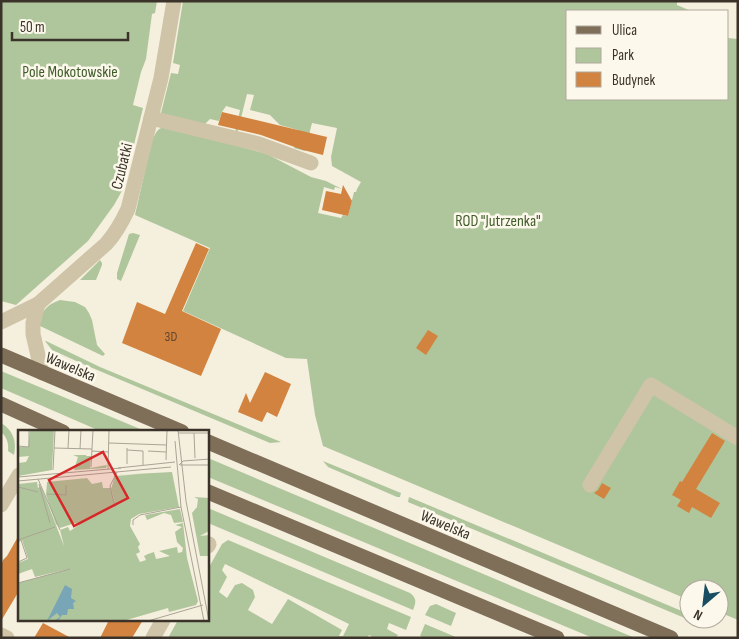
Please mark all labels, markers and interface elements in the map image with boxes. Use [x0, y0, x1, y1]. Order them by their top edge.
scale bar [12, 10, 129, 42]
legend [566, 10, 729, 100]
text: 50 m [20, 18, 45, 37]
text: Ulica [612, 21, 637, 40]
text: Park [612, 46, 634, 65]
park label: Pole Mokotowskie [22, 63, 118, 82]
text: Budynek [612, 71, 655, 90]
street label: Czubatki [108, 141, 137, 191]
park label: ROD "Jutrzenka" [455, 212, 541, 231]
house number: 3D [165, 328, 177, 345]
street label: Wawelska [43, 348, 98, 386]
inset map [18, 430, 209, 622]
street label: Wawelska [418, 506, 473, 544]
north arrow [679, 579, 729, 629]
text: N [691, 606, 705, 624]

